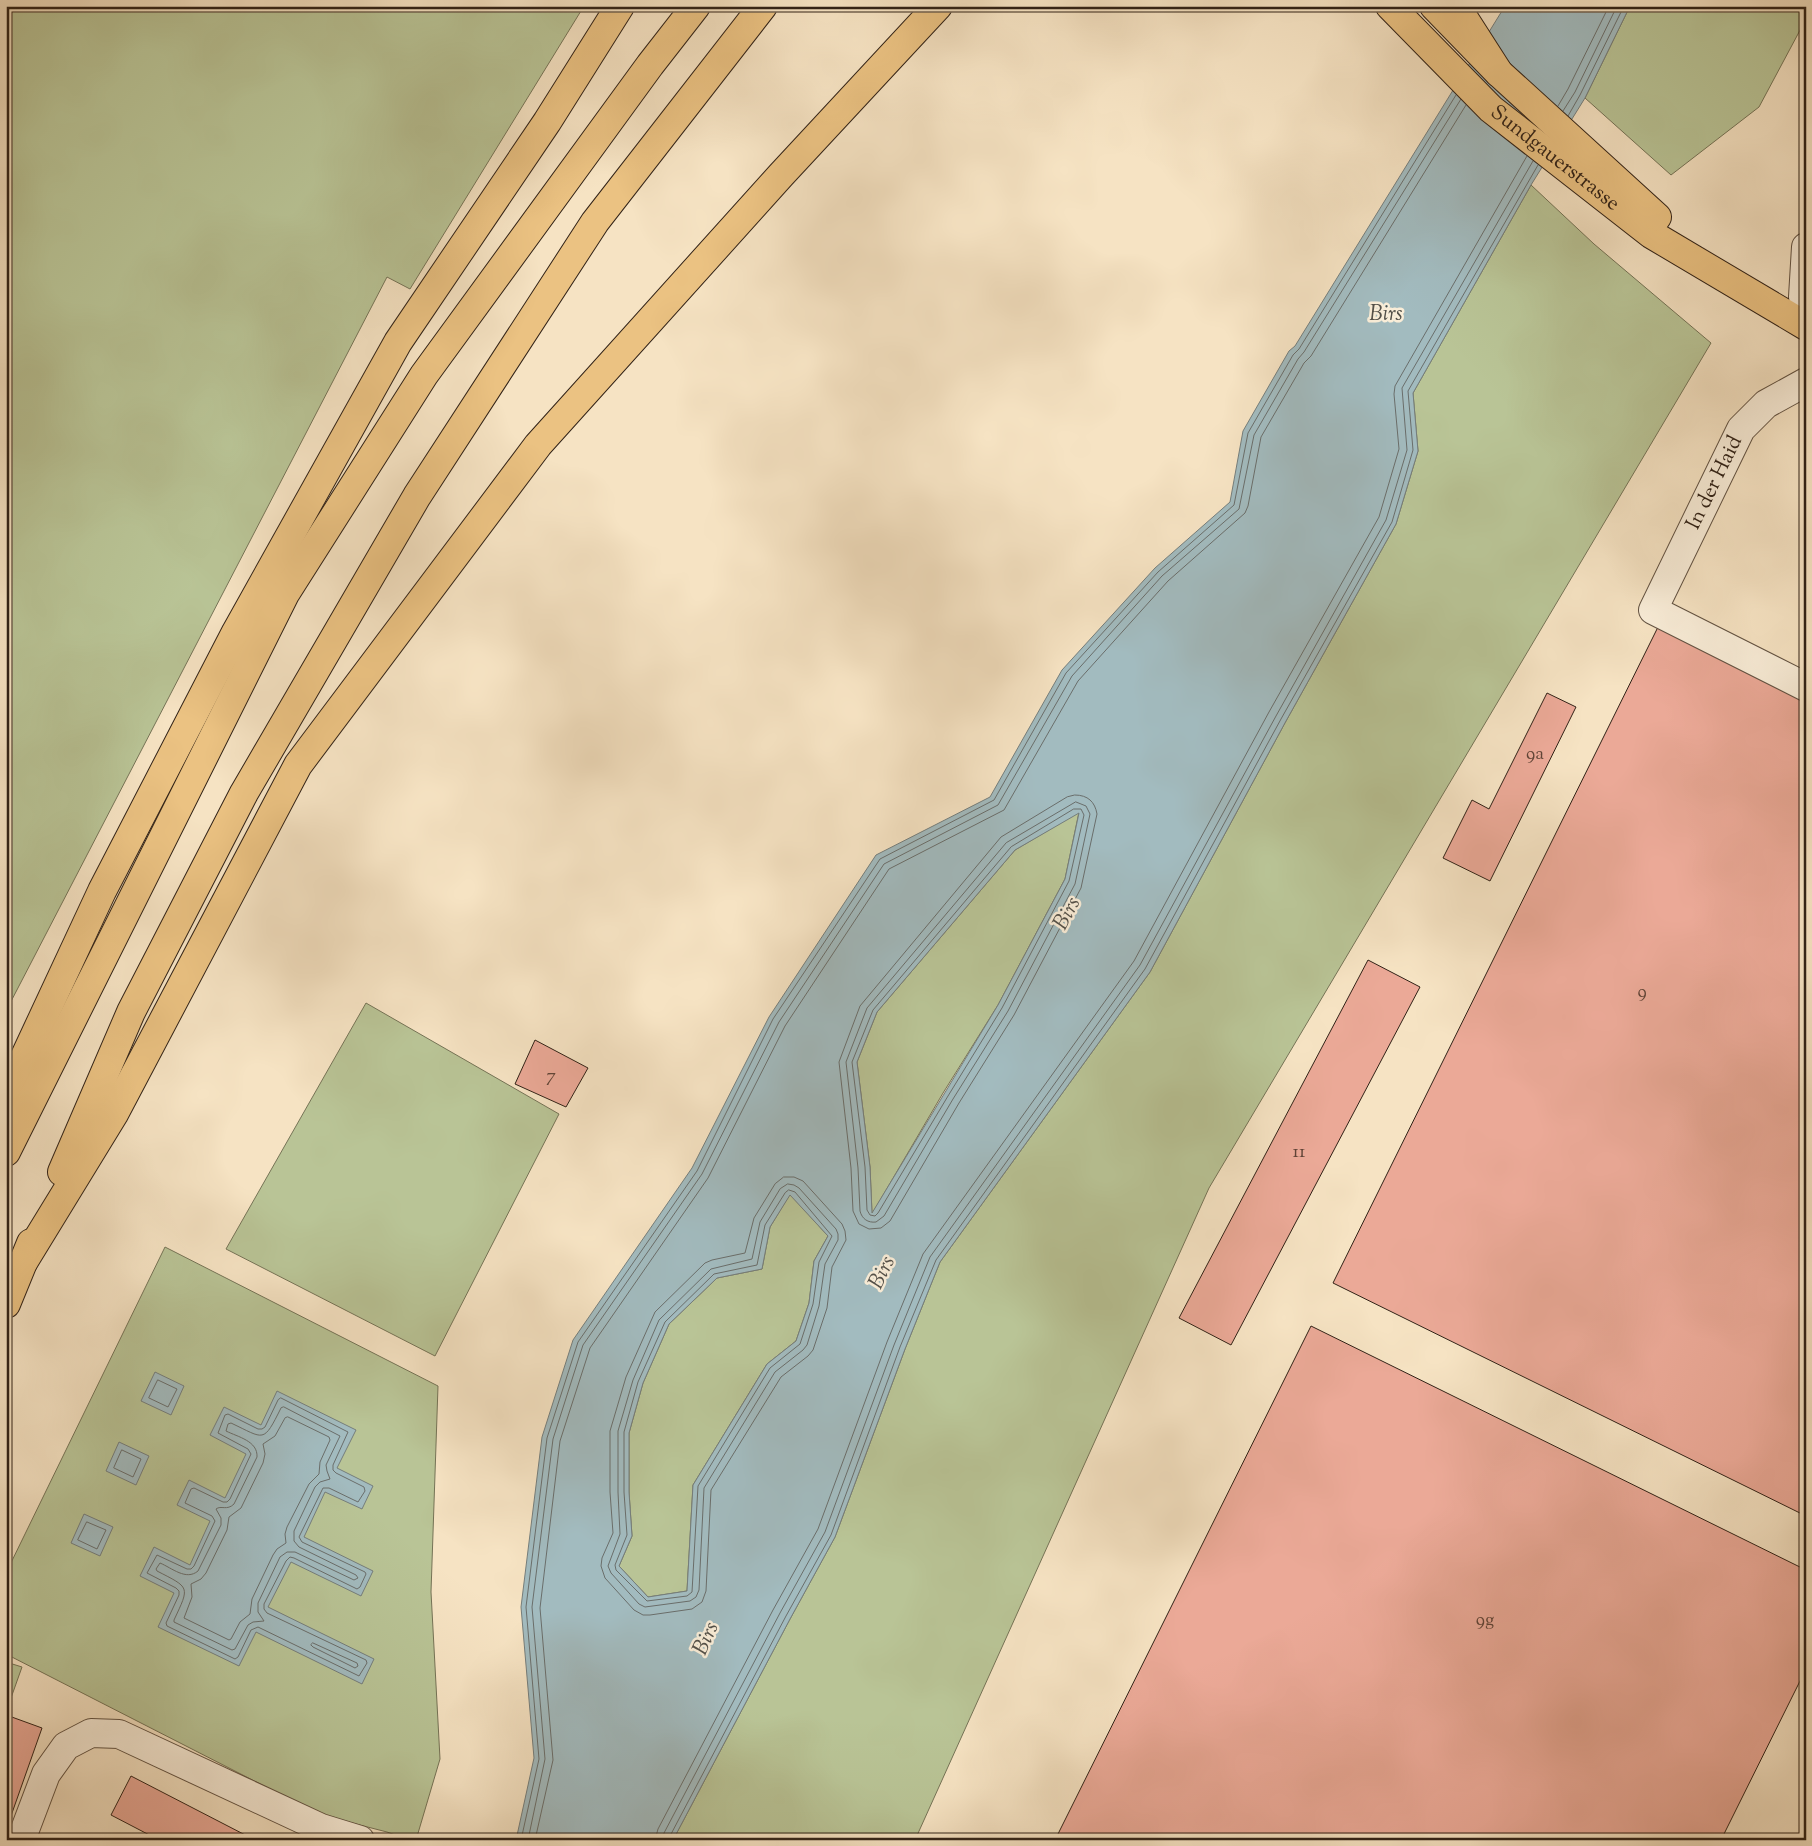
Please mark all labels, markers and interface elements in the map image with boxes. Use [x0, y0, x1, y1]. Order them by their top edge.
street label: Sundgauerstrasse [1483, 98, 1626, 219]
water label: Birs [1369, 299, 1403, 331]
street label: In der Haid [1679, 431, 1751, 535]
house number: 9a [1526, 741, 1544, 768]
water label: Birs [1046, 892, 1090, 936]
house number: 9 [1637, 979, 1647, 1006]
house number: 7 [546, 1063, 556, 1090]
house number: 11 [1293, 1139, 1306, 1166]
water label: Birs [861, 1251, 905, 1295]
house number: 9g [1476, 1607, 1494, 1634]
water label: Birs [686, 1617, 728, 1661]

